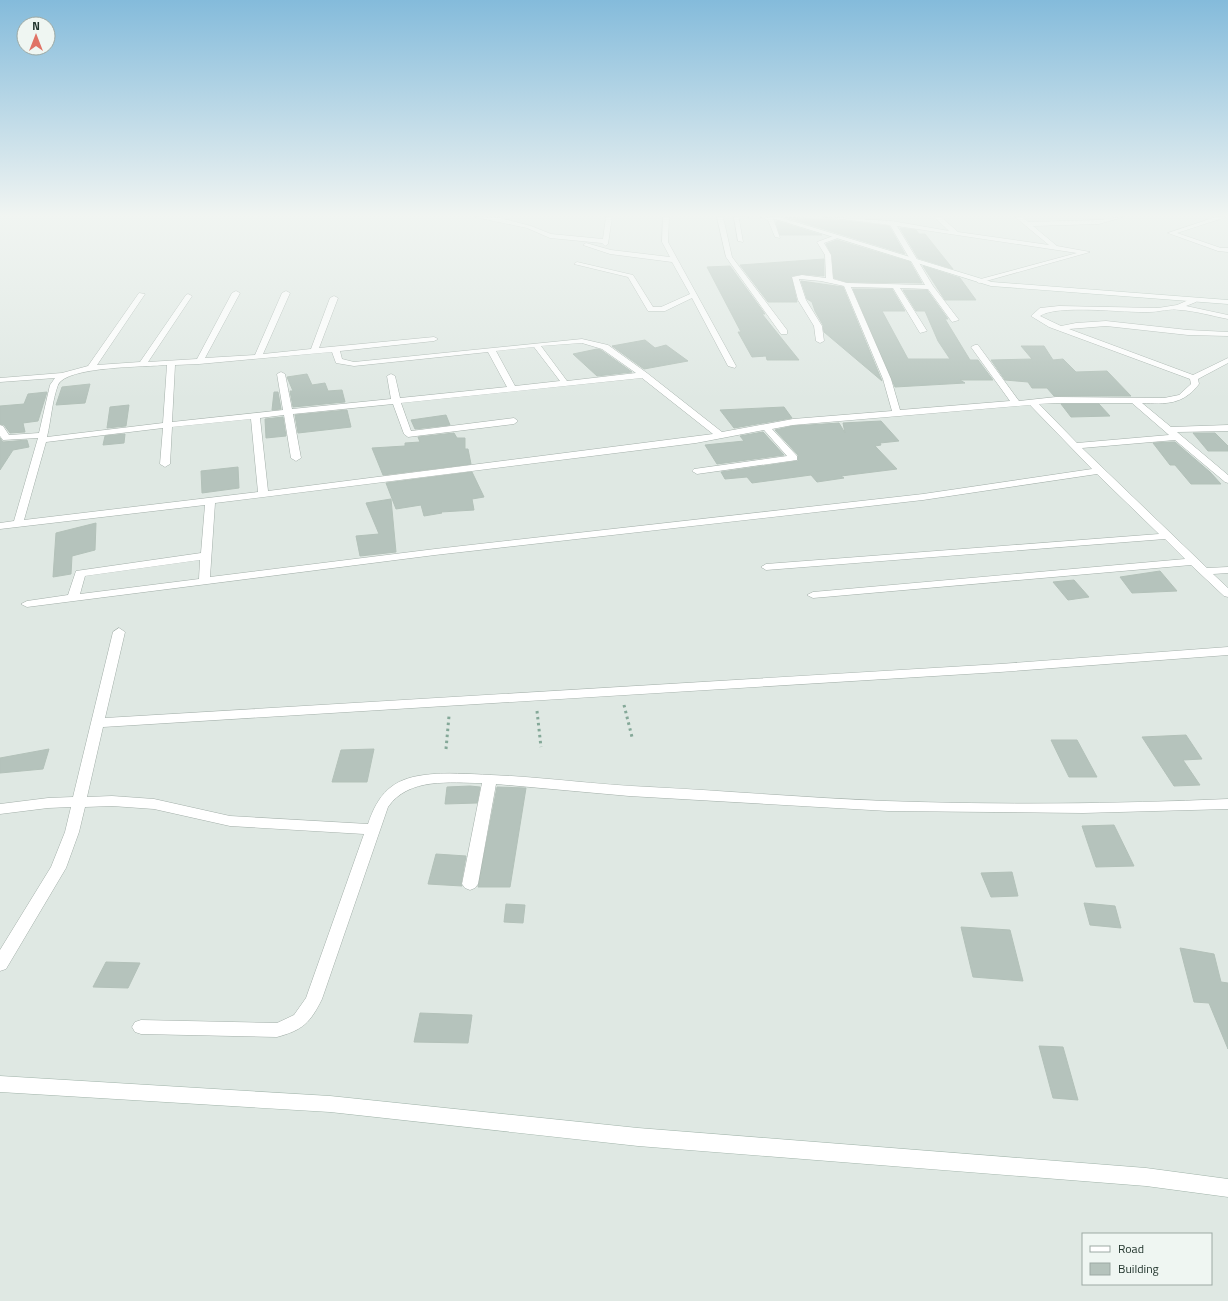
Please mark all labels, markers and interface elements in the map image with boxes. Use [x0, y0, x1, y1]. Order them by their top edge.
north arrow [16, 16, 56, 56]
text: N [32, 18, 40, 34]
legend [1082, 1233, 1212, 1285]
text: Road [1118, 1239, 1144, 1258]
text: Building [1118, 1259, 1159, 1278]

